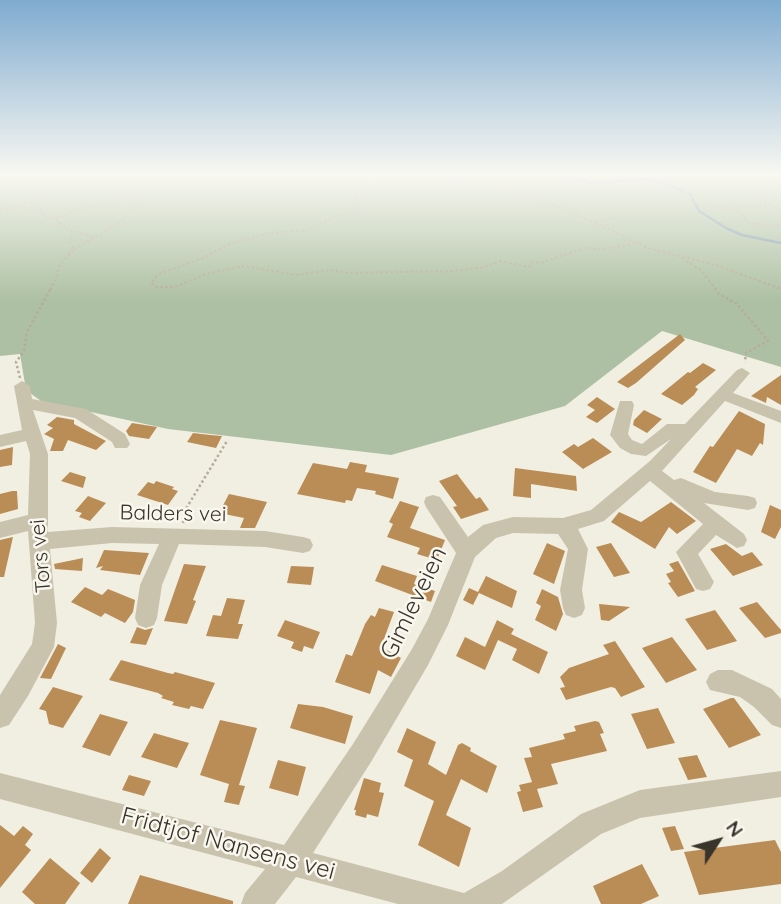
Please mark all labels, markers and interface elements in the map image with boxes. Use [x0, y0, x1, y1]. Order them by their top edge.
street label: Balders vei [119, 500, 227, 528]
street label: Tors vei [25, 518, 57, 594]
street label: Gimleveien [375, 542, 453, 664]
street label: Fridtjof Nansens vei [118, 802, 338, 886]
north arrow [683, 806, 753, 876]
text: N [721, 816, 749, 841]

